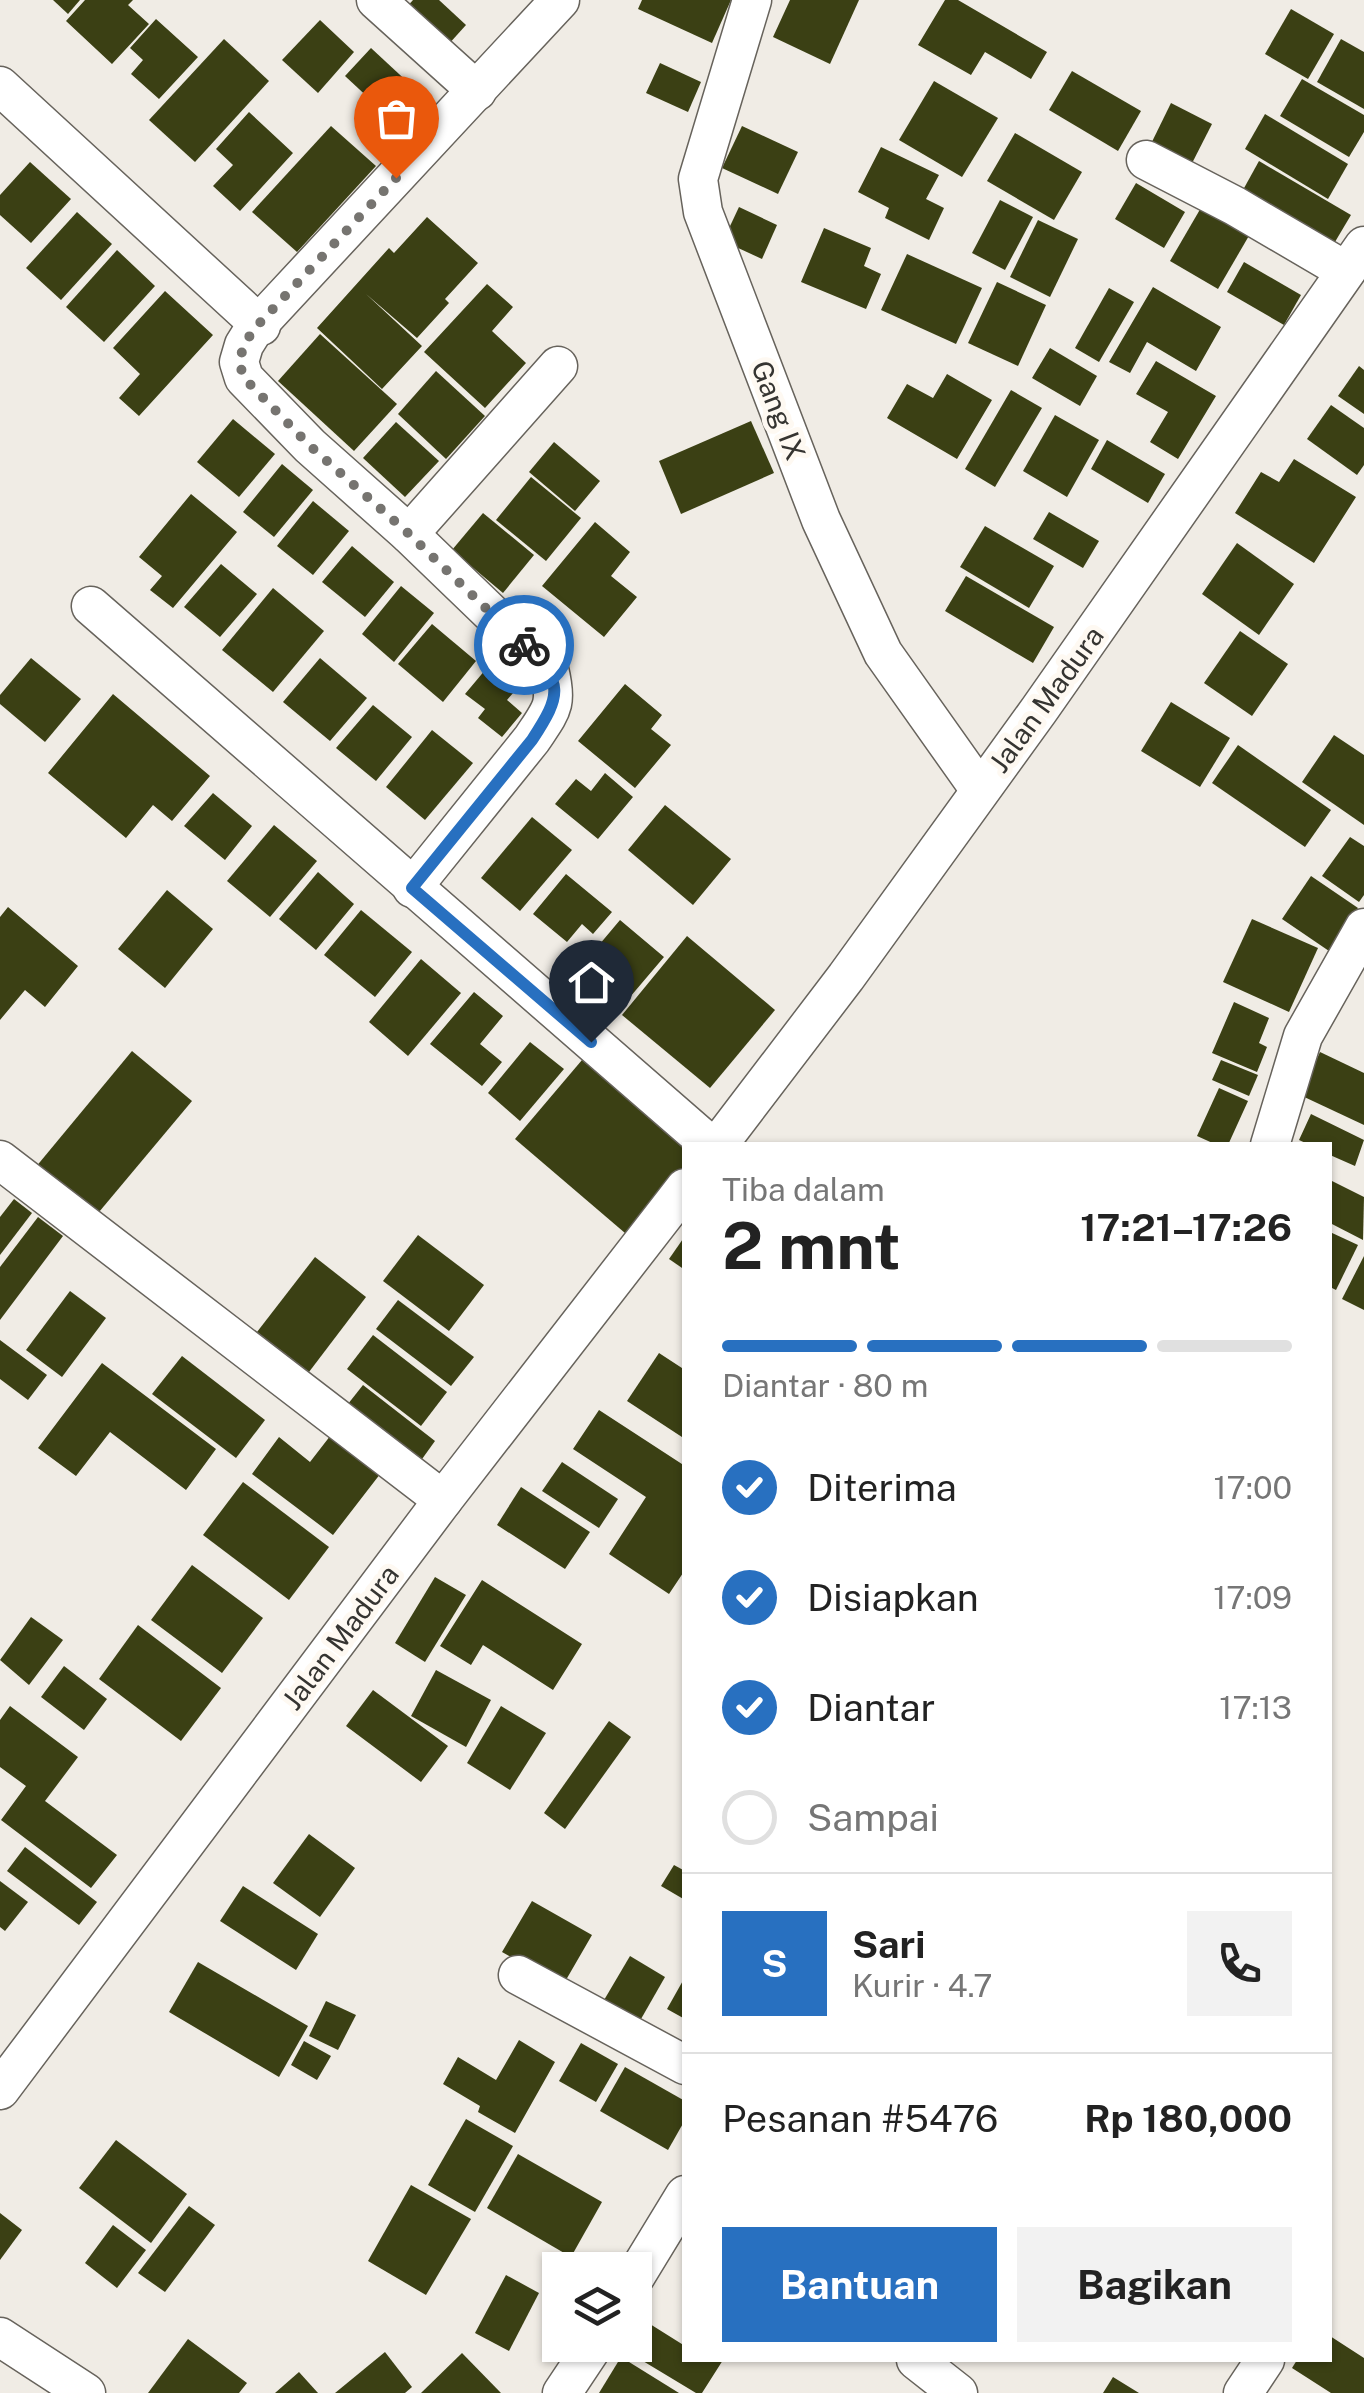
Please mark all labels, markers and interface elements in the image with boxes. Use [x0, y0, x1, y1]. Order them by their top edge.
pin [354, 76, 439, 179]
icon: bag [369, 91, 424, 146]
street label: Gang IX [745, 356, 813, 464]
courier [474, 595, 574, 695]
icon: bike [497, 618, 552, 673]
street label: Jalan Madura [982, 620, 1110, 778]
pin [549, 940, 634, 1043]
icon: home [564, 955, 619, 1010]
text: Tiba dalam [722, 1171, 885, 1208]
text: 17:21–17:26 [1080, 1205, 1292, 1250]
text: 2 mnt [722, 1207, 901, 1284]
text: Diantar · 80 m [722, 1367, 928, 1404]
icon: check [722, 1460, 777, 1515]
text: Diterima [807, 1465, 957, 1510]
text: 17:00 [1214, 1469, 1292, 1506]
street label: Jalan Madura [275, 1558, 405, 1716]
icon: check [722, 1570, 777, 1625]
text: Disiapkan [807, 1575, 979, 1620]
text: 17:09 [1213, 1579, 1292, 1616]
icon: check [722, 1680, 777, 1735]
text: Diantar [807, 1685, 935, 1730]
text: 17:13 [1219, 1689, 1292, 1726]
text: Sampai [807, 1795, 939, 1840]
button: phone [1187, 1911, 1292, 2016]
text: Sari [852, 1922, 925, 1967]
text: S [761, 1941, 788, 1986]
text: Kurir · 4.7 [852, 1967, 992, 2004]
text: Pesanan #5476 [722, 2096, 998, 2141]
text: Rp 180,000 [1084, 2096, 1292, 2141]
button: Bantuan [722, 2227, 997, 2342]
button: Bagikan [1017, 2227, 1292, 2342]
map controls [542, 2252, 652, 2362]
button: layers [542, 2252, 652, 2362]

